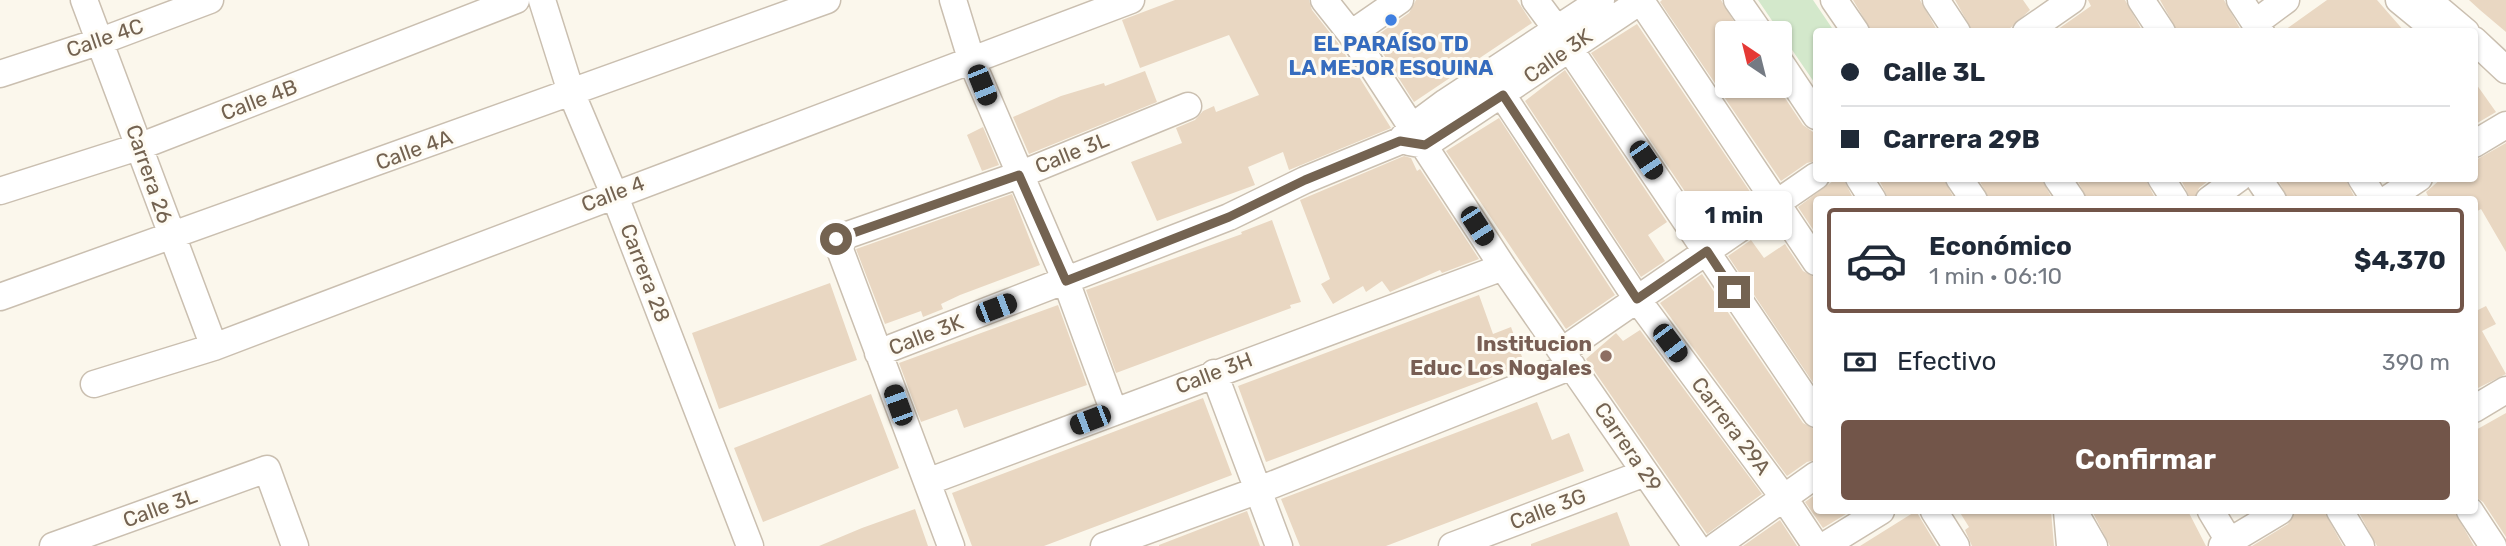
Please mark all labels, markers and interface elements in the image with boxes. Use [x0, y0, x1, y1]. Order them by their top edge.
marker: EL PARAÍSO TD LA MEJOR ESQUINA [1383, 12, 1399, 28]
street label: Calle 4C [63, 13, 147, 62]
north arrow [1715, 21, 1792, 98]
map controls [1715, 21, 1792, 98]
street label: Calle 3K [1519, 23, 1597, 88]
place label: EL PARAÍSO TD LA MEJOR ESQUINA [1289, 31, 1493, 80]
text: Calle 3L [1883, 57, 1985, 88]
car [965, 62, 1000, 108]
street label: Calle 4B [217, 74, 301, 125]
street label: Carrera 26 [121, 121, 178, 226]
street label: Calle 4A [372, 124, 456, 175]
text: Carrera 29B [1883, 124, 2040, 155]
street label: Calle 3L [1031, 126, 1112, 179]
car [1626, 137, 1667, 183]
street label: Calle 4 [578, 170, 648, 217]
callout: 1 min [1676, 190, 1792, 240]
text: 1 min [1705, 201, 1763, 229]
car [1457, 203, 1498, 249]
street label: Carrera 28 [615, 220, 676, 326]
route start [820, 223, 852, 255]
icon: car [1845, 229, 1908, 292]
text: Económico [1929, 231, 2072, 262]
text: $4,370 [2354, 245, 2446, 276]
text: 1 min · 06:10 [1929, 262, 2062, 290]
route end [1718, 276, 1750, 308]
car [973, 291, 1020, 325]
street label: Calle 3K [885, 309, 967, 360]
car [1649, 320, 1692, 366]
place label: Institucion Educ Los Nogales [1410, 331, 1592, 380]
icon: cash [1841, 343, 1879, 381]
street label: Calle 3H [1172, 346, 1256, 399]
text: Efectivo [1897, 346, 1996, 377]
marker: Institucion Educ Los Nogales [1598, 348, 1614, 364]
text: 390 m [2382, 348, 2450, 376]
street label: Carrera 29A [1687, 372, 1776, 479]
car [881, 382, 916, 428]
street label: Carrera 29 [1589, 397, 1667, 496]
car [1067, 403, 1114, 437]
button: Confirmar [1841, 420, 2450, 500]
street label: Calle 3L [119, 483, 201, 532]
street label: Calle 3G [1506, 483, 1589, 534]

